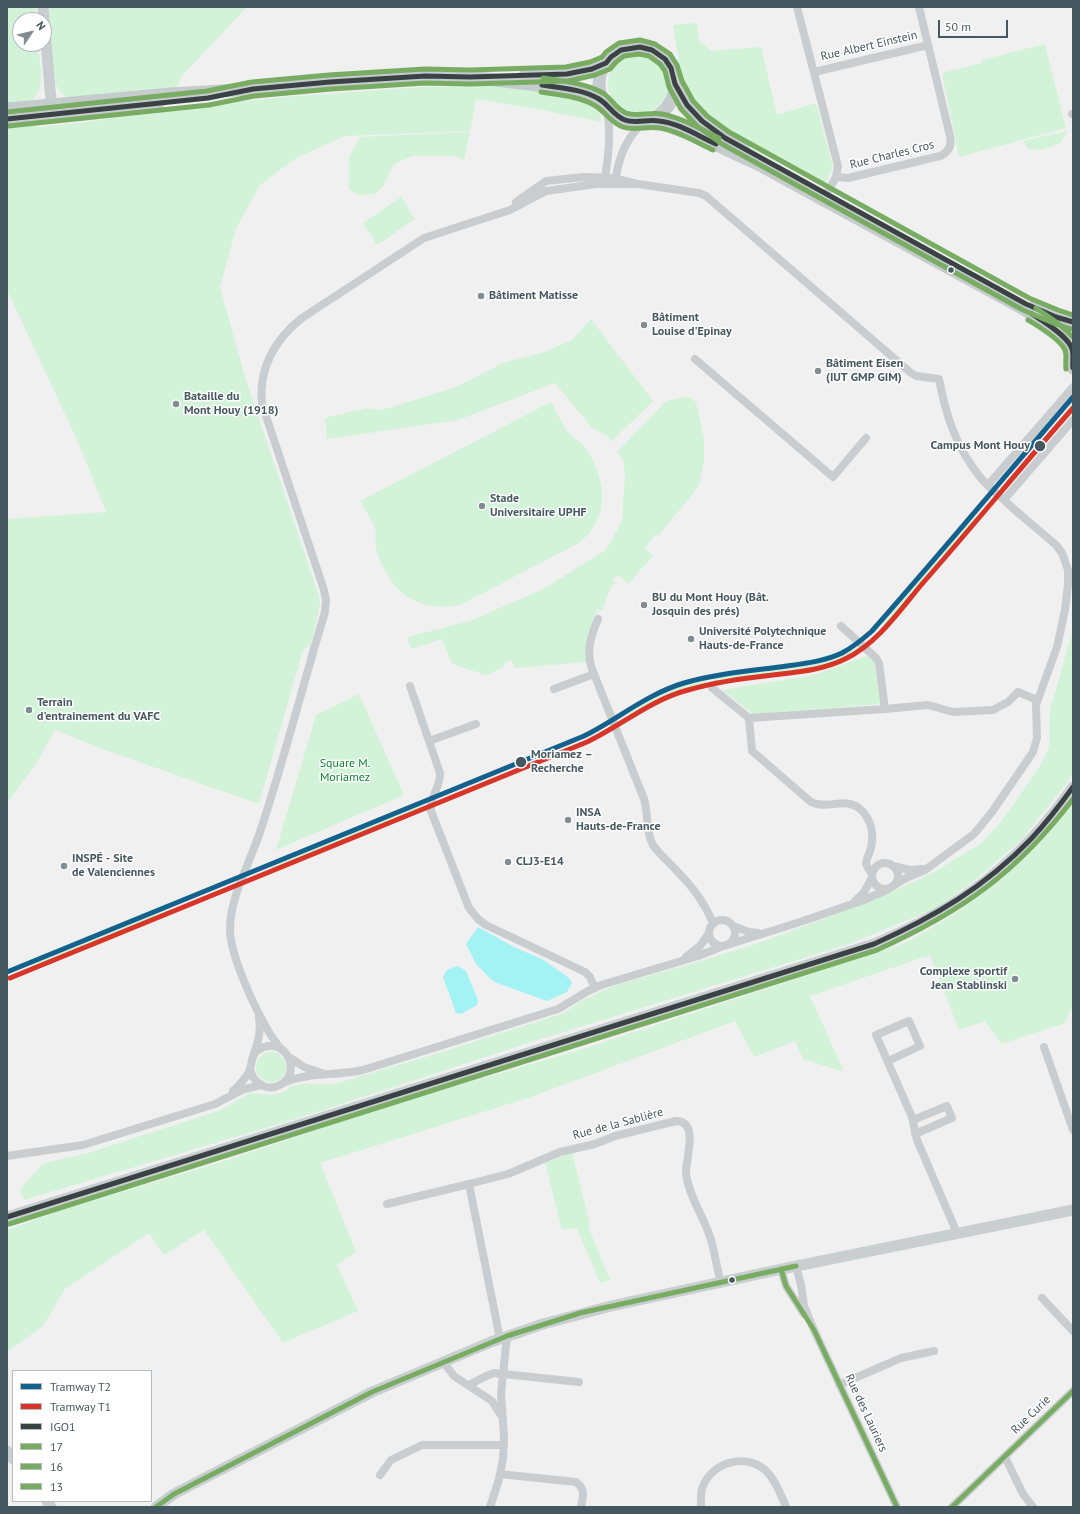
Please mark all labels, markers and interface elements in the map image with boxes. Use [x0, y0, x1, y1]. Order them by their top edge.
north arrow [12, 12, 52, 52]
scale bar [940, 12, 1010, 38]
text: N [33, 19, 49, 33]
text: 50 m [945, 19, 971, 34]
street label: Rue Albert Einstein [819, 28, 919, 64]
street label: Rue Charles Cros [848, 138, 936, 172]
unlabelled marker [946, 265, 956, 275]
place label: Bâtiment Matisse [489, 289, 578, 303]
marker: Bâtiment Matisse [476, 291, 486, 301]
place label: Bâtiment Louise d'Epinay [652, 311, 732, 339]
marker: Bâtiment Louise d'Epinay [639, 320, 649, 330]
place label: Bâtiment Eisen (IUT GMP GIM) [826, 357, 903, 385]
marker: Bâtiment Eisen (IUT GMP GIM) [813, 366, 823, 376]
place label: Bataille du Mont Houy (1918) [184, 390, 278, 418]
marker: Bataille du Mont Houy (1918) [171, 399, 181, 409]
place label: Campus Mont Houy [931, 439, 1030, 453]
marker: Campus Mont Houy [1033, 439, 1047, 453]
place label: Stade Universitaire UPHF [490, 492, 587, 520]
marker: Stade Universitaire UPHF [477, 501, 487, 511]
place label: BU du Mont Houy (Bât. Josquin des prés) [652, 591, 769, 619]
marker: BU du Mont Houy (Bât. Josquin des prés) [639, 600, 649, 610]
place label: Université Polytechnique Hauts-de-France [699, 625, 826, 653]
marker: Université Polytechnique Hauts-de-France [686, 634, 696, 644]
place label: Terrain d'entrainement du VAFC [37, 696, 160, 724]
marker: Terrain d'entrainement du VAFC [24, 705, 34, 715]
place label: Moriamez – Recherche [531, 748, 593, 776]
marker: Moriamez – Recherche [514, 755, 528, 769]
park label: Square M. Moriamez [320, 757, 370, 785]
place label: INSA Hauts-de-France [576, 806, 661, 834]
marker: INSA Hauts-de-France [563, 815, 573, 825]
place label: INSPÉ - Site de Valenciennes [72, 852, 155, 880]
place label: CLJ3-E14 [516, 855, 564, 869]
marker: CLJ3-E14 [503, 857, 513, 867]
marker: INSPÉ - Site de Valenciennes [59, 861, 69, 871]
place label: Complexe sportif Jean Stablinski [920, 965, 1007, 993]
marker: Complexe sportif Jean Stablinski [1010, 974, 1020, 984]
street label: Rue de la Sablière [571, 1105, 665, 1143]
unlabelled marker [727, 1275, 737, 1285]
legend [12, 1370, 152, 1502]
street label: Rue des Lauriers [842, 1372, 890, 1454]
text: Tramway T2 [50, 1379, 111, 1394]
street label: Rue Curie [1008, 1393, 1054, 1437]
text: Tramway T1 [50, 1399, 111, 1414]
text: IGO1 [50, 1419, 76, 1434]
text: 17 [50, 1439, 63, 1454]
text: 16 [50, 1459, 63, 1474]
text: 13 [50, 1479, 63, 1494]

